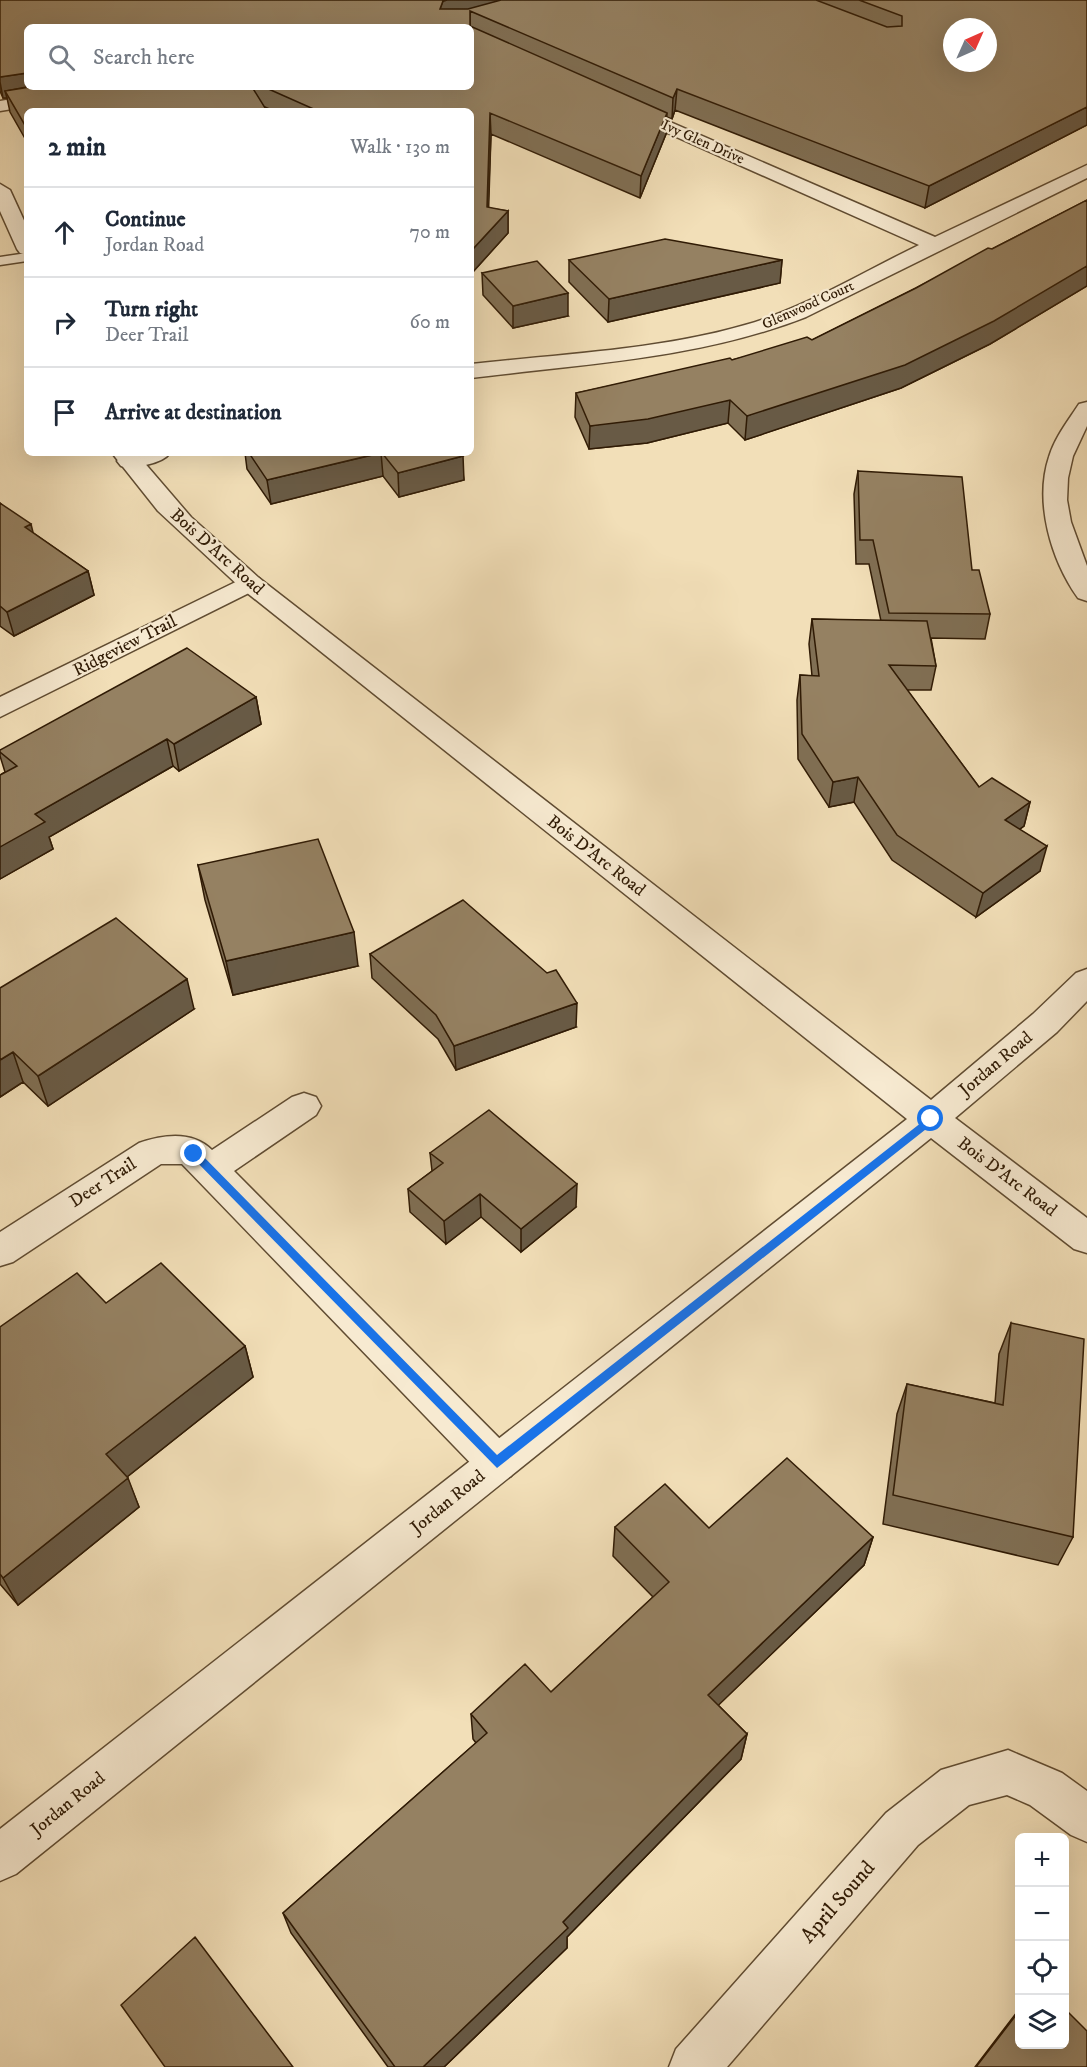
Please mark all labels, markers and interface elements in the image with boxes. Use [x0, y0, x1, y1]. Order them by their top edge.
north arrow [943, 18, 997, 72]
search box [24, 24, 474, 90]
icon: search [45, 41, 78, 74]
text: Search here [93, 44, 195, 71]
street label: Ivy Glen Drive [659, 115, 747, 169]
text: 2 min [48, 131, 106, 164]
text: Walk · 130 m [350, 135, 450, 160]
text: Continue [105, 206, 186, 233]
icon: ahead [48, 216, 81, 249]
text: 70 m [409, 220, 450, 245]
text: Jordan Road [105, 233, 204, 258]
street label: Glenwood Court [759, 276, 857, 334]
text: Turn right [105, 296, 198, 323]
icon: right [48, 306, 81, 339]
text: 60 m [410, 310, 450, 335]
text: Deer Trail [105, 323, 188, 348]
icon: arrive [48, 396, 81, 429]
text: Arrive at destination [105, 399, 282, 426]
street label: Bois D'Arc Road [165, 504, 269, 600]
street label: Ridgeview Trail [70, 610, 181, 682]
street label: Bois D'Arc Road [542, 811, 650, 901]
street label: Jordan Road [953, 1027, 1037, 1102]
route start [917, 1105, 943, 1131]
street label: Bois D'Arc Road [953, 1132, 1061, 1222]
route end [180, 1140, 206, 1166]
street label: Deer Trail [66, 1153, 141, 1213]
street label: Jordan Road [405, 1465, 490, 1540]
street label: Jordan Road [25, 1767, 110, 1842]
map controls [1015, 1833, 1069, 2049]
button: + [1015, 1833, 1069, 1887]
street label: April Sound [795, 1855, 881, 1949]
button: − [1015, 1887, 1069, 1941]
button: locate [1015, 1941, 1069, 1995]
button: layers [1015, 1995, 1069, 2049]

